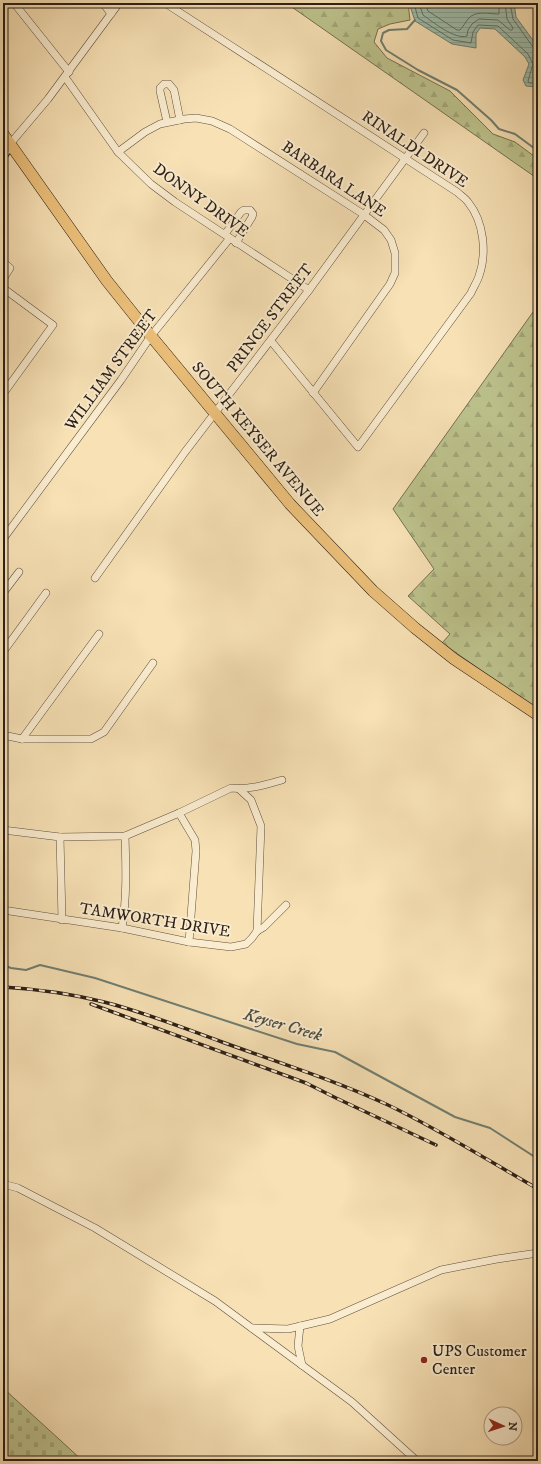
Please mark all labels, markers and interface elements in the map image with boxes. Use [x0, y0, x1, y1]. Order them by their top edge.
street label: RINALDI DRIVE [358, 106, 472, 192]
street label: BARBARA LANE [278, 137, 390, 221]
street label: DONNY DRIVE [149, 159, 253, 241]
street label: PRINCE STREET [223, 260, 317, 376]
street label: WILLIAM STREET [60, 305, 162, 435]
street label: SOUTH KEYSER AVENUE [188, 358, 328, 520]
street label: TAMWORTH DRIVE [78, 898, 232, 942]
water label: Keyser Creek [240, 1003, 326, 1047]
place label: UPS Customer Center [432, 1341, 527, 1379]
marker: UPS Customer Center [419, 1355, 429, 1365]
north arrow [483, 1406, 523, 1446]
text: N [505, 1422, 519, 1431]

